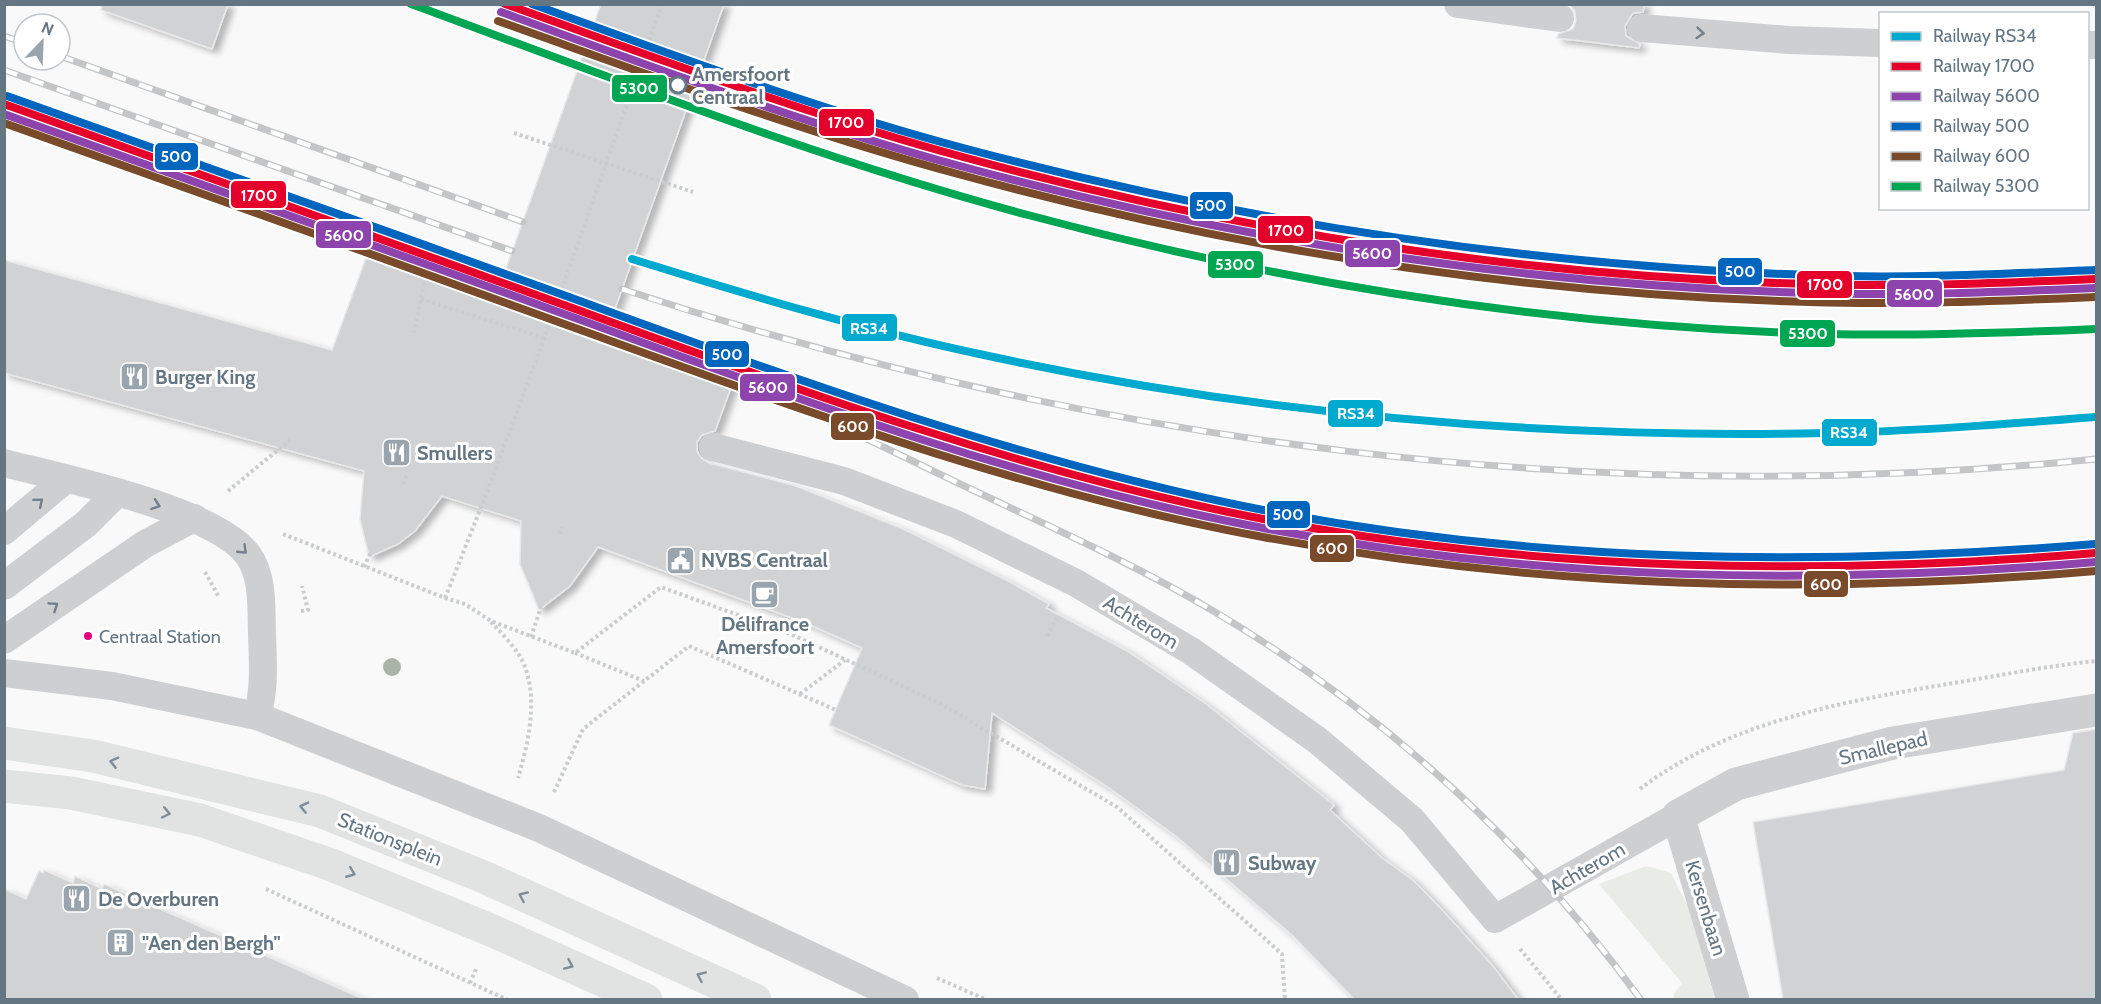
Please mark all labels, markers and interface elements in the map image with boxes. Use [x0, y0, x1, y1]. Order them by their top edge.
north arrow [12, 12, 72, 72]
legend [1879, 12, 2089, 210]
text: N [39, 18, 57, 40]
text: Railway RS34 [1933, 25, 2036, 47]
one-way arrow [1695, 26, 1704, 39]
text: Railway 1700 [1933, 55, 2035, 77]
place label: Amersfoort Centraal [692, 62, 790, 109]
line badge: 5300 [611, 74, 668, 103]
marker: Amersfoort Centraal [669, 76, 687, 94]
text: 5300 [619, 79, 659, 98]
text: Railway 5600 [1933, 85, 2040, 107]
line badge: 1700 [818, 108, 875, 137]
text: 1700 [828, 113, 864, 132]
text: Railway 500 [1933, 115, 2030, 137]
line badge: 500 [154, 142, 199, 171]
text: Railway 600 [1933, 145, 2030, 167]
text: 500 [160, 147, 192, 166]
text: Railway 5300 [1933, 175, 2039, 197]
line badge: 1700 [230, 180, 287, 209]
text: 1700 [241, 186, 277, 205]
line badge: 500 [1189, 191, 1234, 220]
text: 500 [1195, 196, 1227, 215]
line badge: 1700 [1257, 215, 1314, 244]
line badge: 5600 [315, 220, 372, 249]
text: 1700 [1268, 221, 1304, 240]
text: 5600 [324, 226, 364, 245]
line badge: 5600 [1344, 239, 1401, 268]
text: 5600 [1352, 244, 1392, 263]
line badge: 5300 [1207, 250, 1264, 279]
text: 5300 [1215, 255, 1255, 274]
line badge: 500 [1717, 257, 1763, 286]
text: 500 [1724, 262, 1756, 281]
line badge: 1700 [1796, 270, 1853, 299]
text: 1700 [1807, 275, 1843, 294]
line badge: 5600 [1886, 279, 1943, 308]
text: 5600 [1894, 285, 1934, 304]
line badge: RS34 [841, 313, 898, 342]
text: RS34 [850, 319, 888, 338]
line badge: 5300 [1779, 319, 1836, 348]
text: 5300 [1788, 324, 1828, 343]
line badge: 500 [704, 340, 750, 368]
text: 500 [711, 345, 743, 364]
restaurant icon: Burger King [118, 361, 150, 393]
place label: Burger King [155, 365, 255, 389]
line badge: 5600 [739, 373, 796, 402]
text: 5600 [748, 378, 788, 397]
line badge: RS34 [1327, 399, 1384, 428]
text: RS34 [1337, 404, 1375, 423]
line badge: 600 [830, 412, 875, 441]
text: 600 [837, 417, 869, 436]
line badge: RS34 [1821, 418, 1878, 447]
text: RS34 [1830, 423, 1868, 442]
restaurant icon: Smullers [380, 437, 412, 469]
place label: Smullers [417, 441, 493, 465]
one-way arrow [32, 498, 43, 509]
one-way arrow [150, 498, 160, 511]
line badge: 500 [1266, 500, 1311, 529]
text: 500 [1272, 505, 1304, 524]
line badge: 600 [1309, 534, 1355, 563]
text: 600 [1316, 539, 1348, 558]
one-way arrow [236, 543, 246, 554]
public building icon: NVBS Centraal [664, 544, 696, 576]
place label: NVBS Centraal [701, 548, 828, 572]
line badge: 600 [1803, 570, 1849, 598]
text: 600 [1810, 575, 1842, 594]
cafe icon: Délifrance Amersfoort [749, 578, 781, 610]
street label: Achterom [1099, 590, 1183, 654]
one-way arrow [48, 602, 59, 613]
place label: Délifrance Amersfoort [716, 612, 814, 659]
place label: Centraal Station [99, 626, 221, 648]
marker: Centraal Station [82, 630, 94, 642]
street label: Smallepad [1836, 726, 1930, 770]
one-way arrow [110, 756, 120, 769]
one-way arrow [299, 801, 309, 814]
one-way arrow [160, 806, 170, 819]
street label: Stationsplein [334, 807, 446, 871]
street label: Achterom [1545, 837, 1629, 899]
restaurant icon: Subway [1211, 847, 1243, 879]
place label: Subway [1248, 851, 1317, 875]
street label: Kersenbaan [1680, 857, 1732, 959]
one-way arrow [344, 866, 355, 878]
restaurant icon: De Overburen [61, 883, 93, 915]
place label: De Overburen [98, 887, 219, 911]
one-way arrow [519, 891, 530, 903]
building icon: "Aen den Bergh" [105, 927, 137, 959]
place label: "Aen den Bergh" [142, 931, 281, 955]
one-way arrow [563, 958, 574, 970]
one-way arrow [697, 971, 708, 983]

